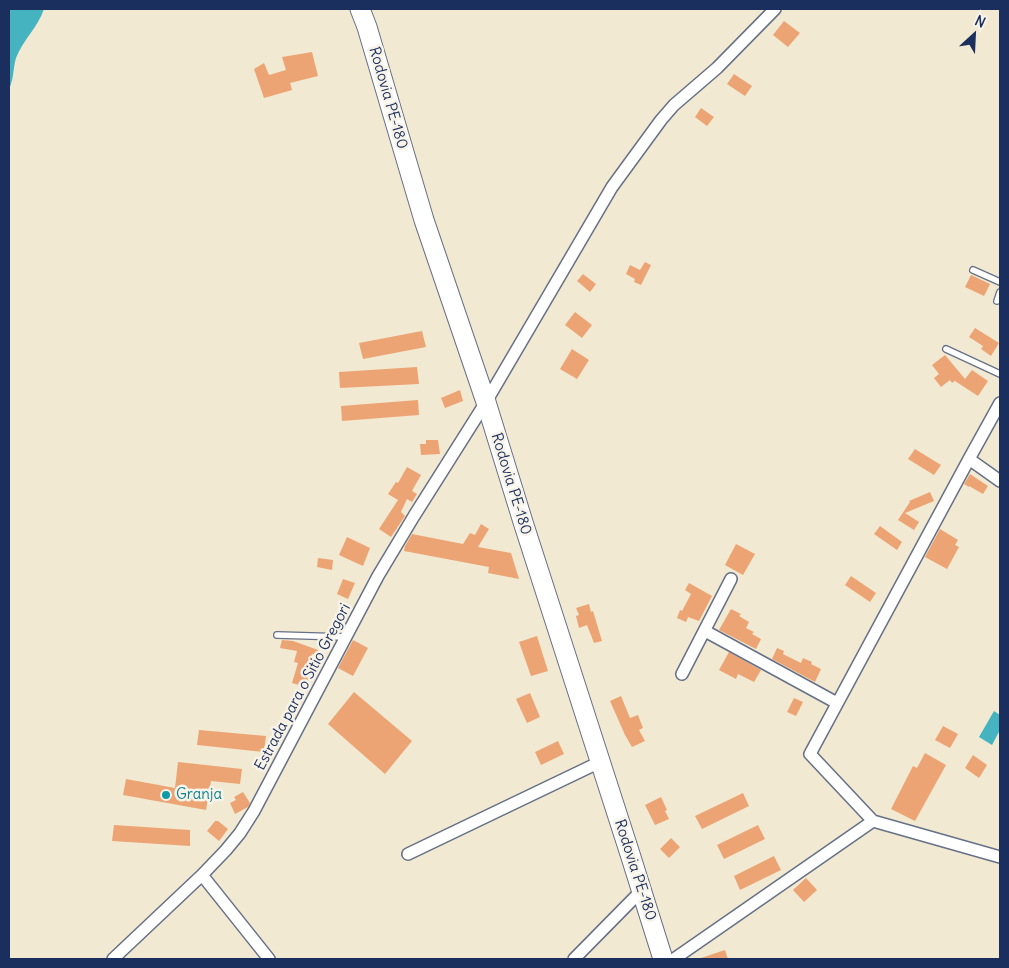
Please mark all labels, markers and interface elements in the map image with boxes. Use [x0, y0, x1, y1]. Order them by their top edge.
north arrow [949, 10, 999, 60]
text: N [972, 11, 989, 32]
street label: Rodovia PE-180 [365, 45, 411, 151]
street label: Rodovia PE-180 [487, 431, 535, 537]
street label: Estrada para o Sitio Gregori [251, 601, 355, 773]
place label: Granja [176, 786, 222, 804]
marker: Granja [160, 789, 172, 801]
street label: Rodovia PE-180 [610, 817, 660, 923]

